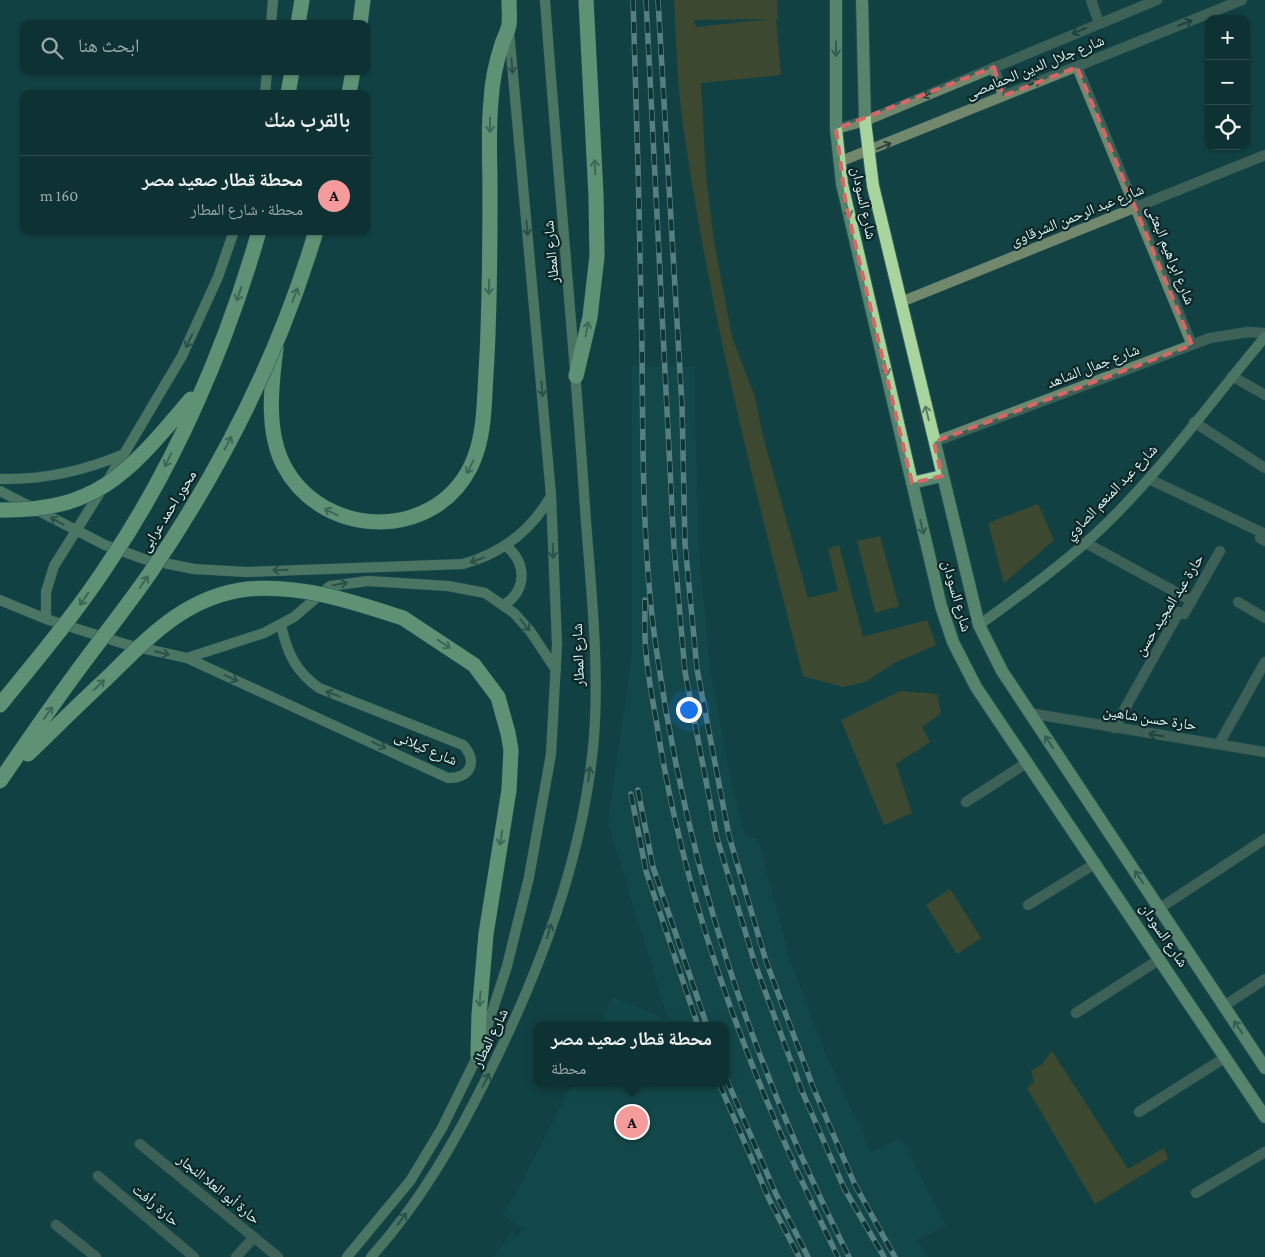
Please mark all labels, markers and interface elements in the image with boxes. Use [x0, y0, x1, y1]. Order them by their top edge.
map controls [1205, 15, 1250, 150]
button: + [1205, 15, 1250, 60]
one-way arrow [1177, 18, 1192, 27]
search box [20, 20, 370, 75]
one-way arrow [1072, 27, 1087, 37]
street label: شارع جلال الدين الحمامصى [963, 32, 1107, 104]
icon: search [38, 34, 66, 62]
text: ابحث هنا [78, 35, 140, 56]
one-way arrow [831, 40, 841, 56]
one-way arrow [507, 57, 517, 73]
button: − [1205, 60, 1250, 105]
one-way arrow [1027, 78, 1042, 87]
one-way arrow [922, 90, 937, 100]
button: locate [1205, 105, 1250, 150]
text: بالقرب منك [264, 108, 350, 132]
one-way arrow [485, 116, 495, 133]
one-way arrow [876, 140, 891, 150]
one-way arrow [590, 159, 600, 176]
street label: شارع السودان [847, 165, 880, 241]
text: محطة قطار صعيد مصر [142, 169, 303, 190]
street label: شارع عبد الرحمن الشرقاوى [1008, 181, 1147, 251]
text: 160 m [40, 187, 78, 204]
text: A [329, 187, 339, 204]
text: محطة · شارع المطار [190, 201, 303, 218]
one-way arrow [844, 202, 853, 218]
street label: شارع ابراهيم البعثى [1142, 203, 1198, 308]
one-way arrow [522, 219, 532, 235]
street label: شارع المطار [540, 219, 564, 285]
one-way arrow [485, 279, 494, 295]
one-way arrow [233, 286, 243, 302]
one-way arrow [291, 288, 300, 303]
one-way arrow [583, 321, 593, 337]
one-way arrow [184, 333, 193, 348]
street label: شارع جمال الشاهد [1044, 341, 1142, 393]
one-way arrow [882, 360, 891, 376]
one-way arrow [537, 381, 547, 397]
one-way arrow [922, 405, 931, 421]
one-way arrow [224, 436, 233, 451]
street label: شارع عبد المنعم الصاوي [1061, 441, 1163, 546]
one-way arrow [163, 452, 172, 467]
one-way arrow [465, 459, 474, 474]
street label: محور احمد عرابى [136, 467, 201, 556]
one-way arrow [324, 507, 339, 516]
one-way arrow [50, 516, 65, 526]
one-way arrow [918, 518, 927, 534]
one-way arrow [549, 543, 558, 559]
street label: حارة عبد المجيد حسن [1131, 551, 1209, 660]
one-way arrow [470, 556, 485, 565]
street label: شارع السودان [937, 558, 975, 634]
one-way arrow [273, 566, 289, 575]
one-way arrow [139, 575, 149, 589]
one-way arrow [331, 579, 347, 588]
one-way arrow [79, 592, 89, 606]
one-way arrow [519, 618, 530, 631]
street label: شارع المطار [569, 623, 589, 688]
one-way arrow [437, 639, 451, 649]
one-way arrow [154, 649, 170, 658]
one-way arrow [223, 674, 238, 684]
one-way arrow [93, 679, 106, 691]
one-way arrow [326, 689, 341, 698]
your location [676, 697, 702, 723]
street label: حارة حسن شاهين [1102, 703, 1198, 735]
one-way arrow [43, 706, 53, 720]
street label: شارع كيلانى [391, 728, 460, 770]
one-way arrow [1148, 729, 1164, 739]
one-way arrow [1044, 735, 1054, 749]
one-way arrow [371, 741, 386, 750]
one-way arrow [584, 766, 594, 782]
one-way arrow [496, 830, 506, 846]
one-way arrow [1134, 870, 1144, 884]
street label: شارع السودان [1135, 900, 1191, 971]
one-way arrow [545, 924, 555, 940]
one-way arrow [475, 991, 484, 1007]
street label: شارع المطار [468, 1006, 513, 1072]
one-way arrow [1233, 1020, 1243, 1034]
popup [534, 1022, 729, 1087]
text: محطة قطار صعيد مصر [551, 1028, 712, 1049]
text: محطة [551, 1060, 586, 1077]
one-way arrow [481, 1073, 491, 1088]
pin: A [616, 1103, 648, 1141]
street label: حارة أبو العلا النجار [173, 1150, 264, 1228]
street label: حارة رأفت [129, 1180, 183, 1230]
one-way arrow [396, 1213, 407, 1226]

